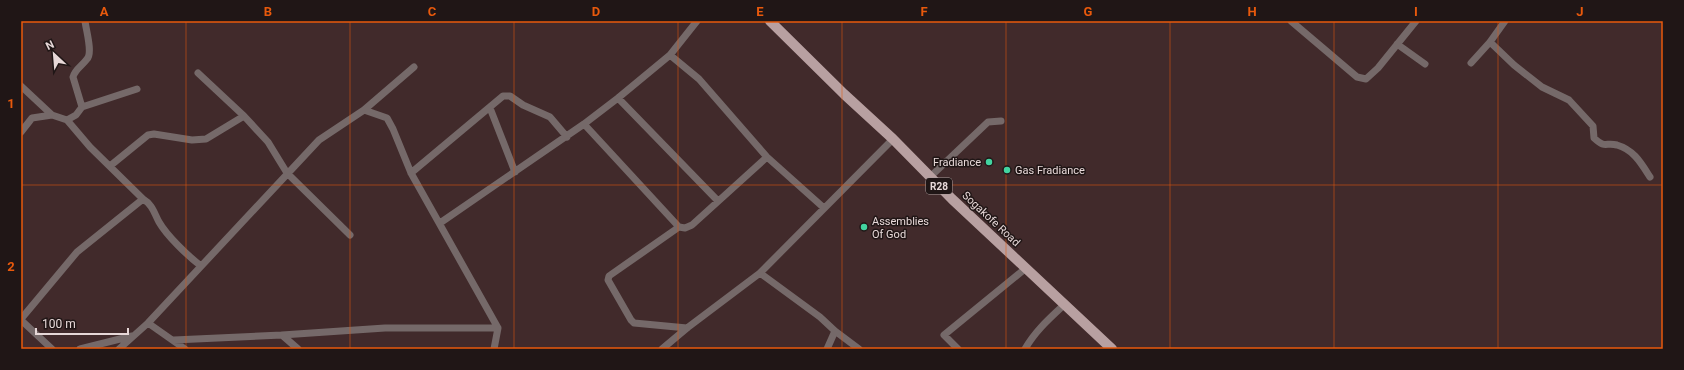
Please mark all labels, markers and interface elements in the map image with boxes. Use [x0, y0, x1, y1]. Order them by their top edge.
text: A [100, 4, 109, 19]
text: B [264, 4, 272, 19]
text: C [428, 4, 437, 19]
text: D [592, 4, 600, 19]
text: E [756, 4, 764, 19]
text: F [920, 4, 928, 19]
text: G [1084, 4, 1093, 19]
text: H [1247, 4, 1257, 19]
text: I [1414, 4, 1418, 19]
text: J [1576, 4, 1584, 19]
north arrow [34, 34, 74, 74]
text: N [43, 38, 56, 53]
text: 1 [7, 96, 15, 111]
place label: Fradiance [933, 156, 981, 169]
marker: Fradiance [984, 157, 994, 167]
place label: Gas Fradiance [1015, 164, 1085, 177]
marker: Gas Fradiance [1002, 165, 1012, 175]
road number: R28 [926, 178, 952, 194]
street label: Sogakofe Road [959, 189, 1023, 249]
place label: Assemblies Of God [872, 215, 929, 241]
marker: Assemblies Of God [859, 222, 869, 232]
text: 2 [7, 259, 15, 274]
scale bar [36, 310, 128, 336]
text: 100 m [42, 317, 76, 331]

